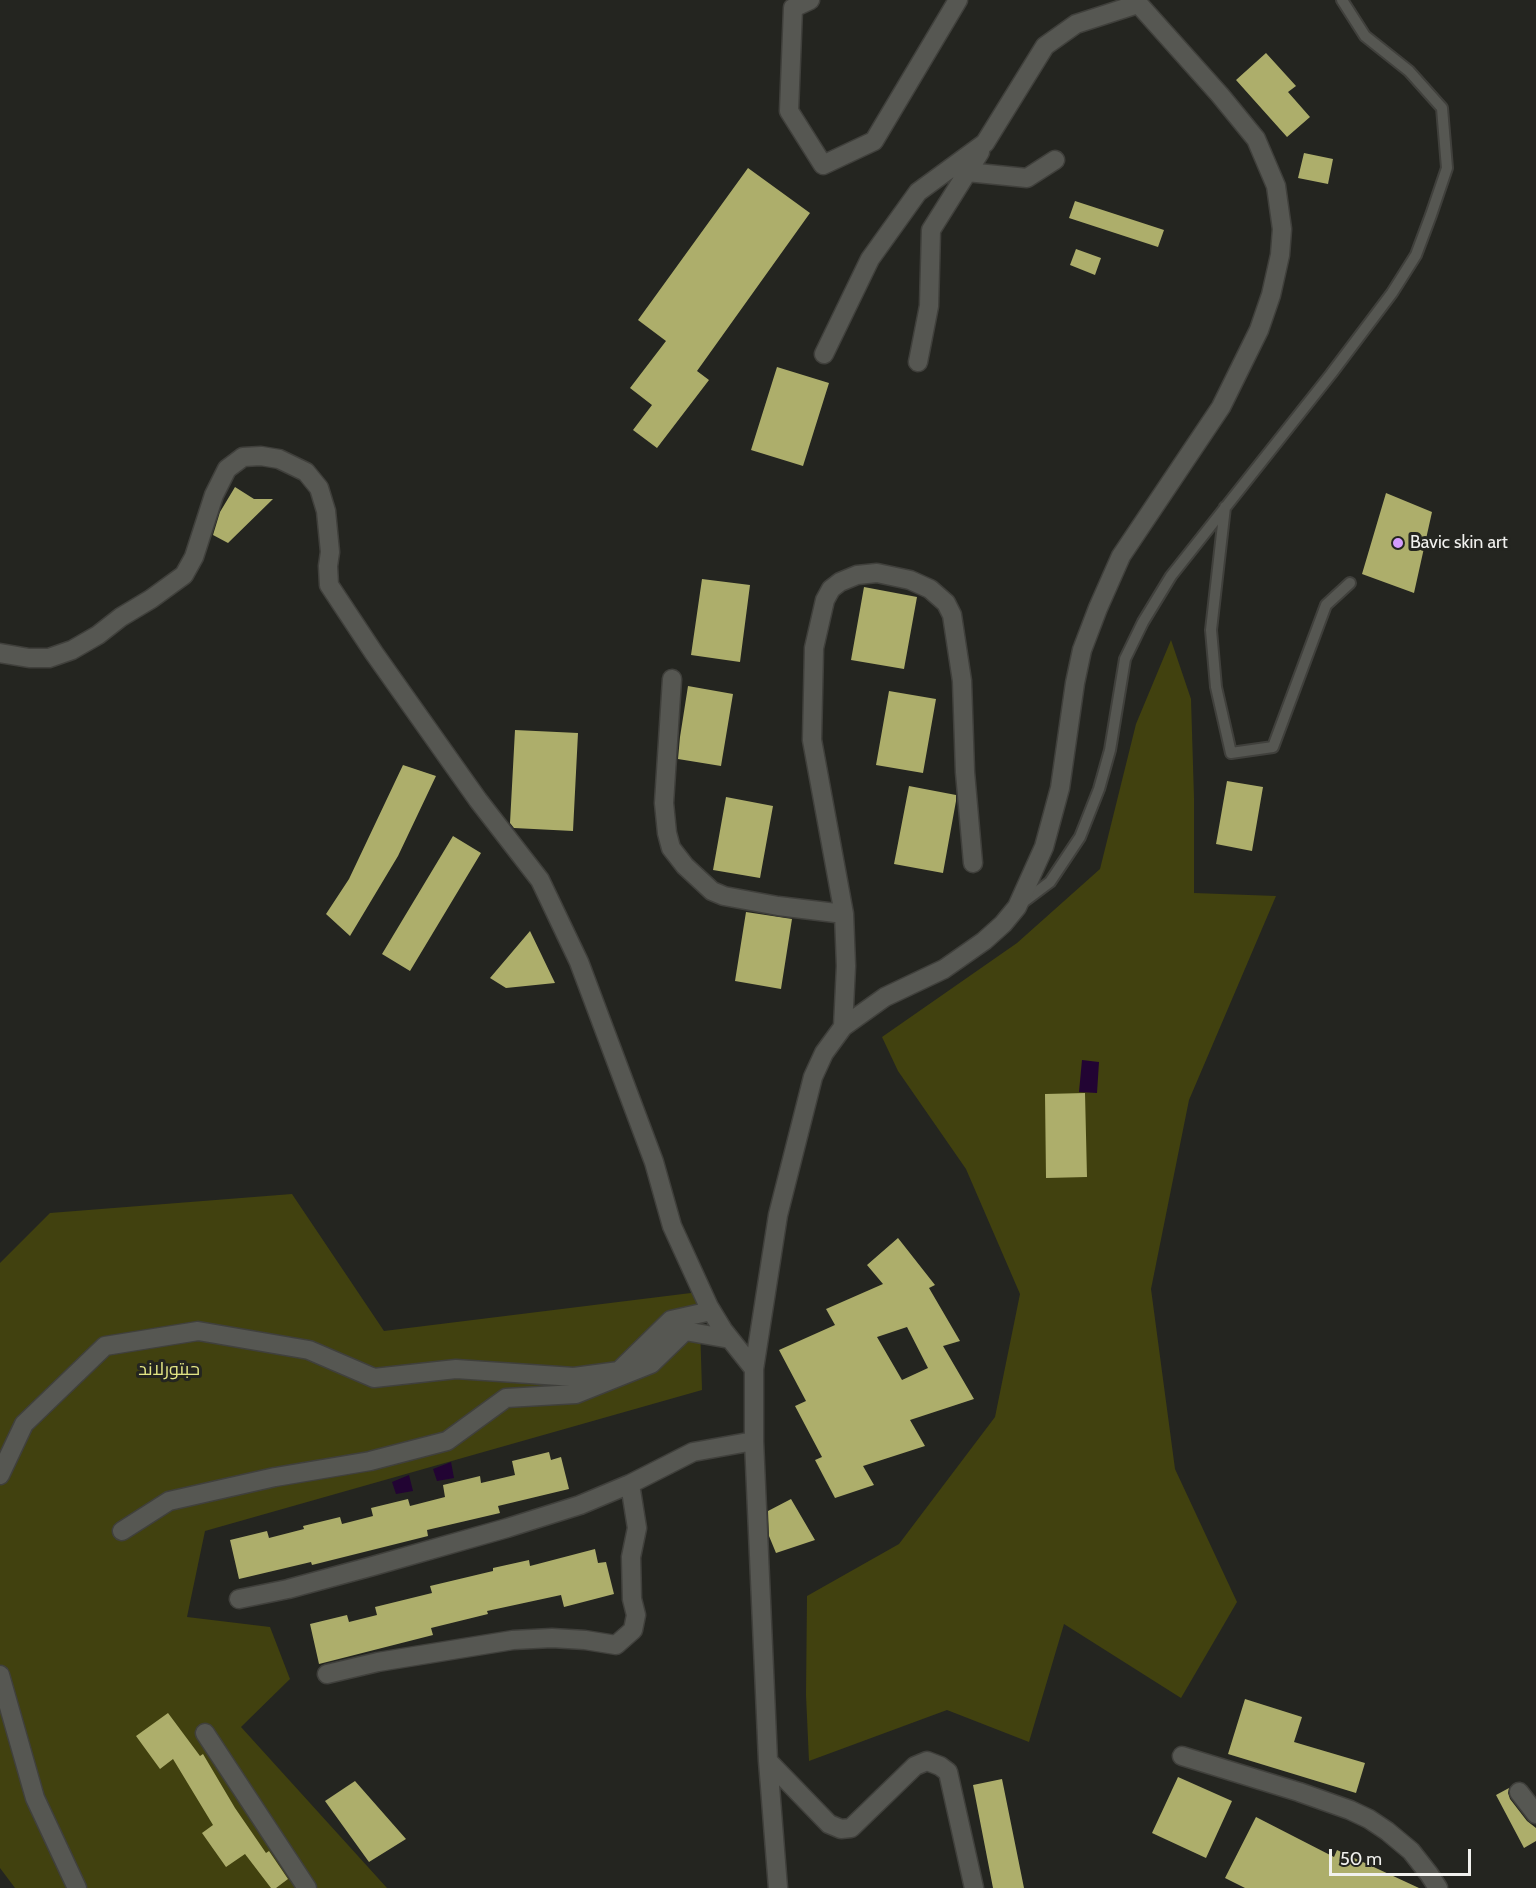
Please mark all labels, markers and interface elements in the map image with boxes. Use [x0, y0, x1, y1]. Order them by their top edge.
place label: Bavic skin art [1410, 532, 1508, 554]
marker: Bavic skin art [1391, 536, 1405, 550]
park label: حبتورلاند [138, 1359, 200, 1381]
scale bar [1332, 1837, 1474, 1875]
text: 50 m [1340, 1848, 1382, 1870]

